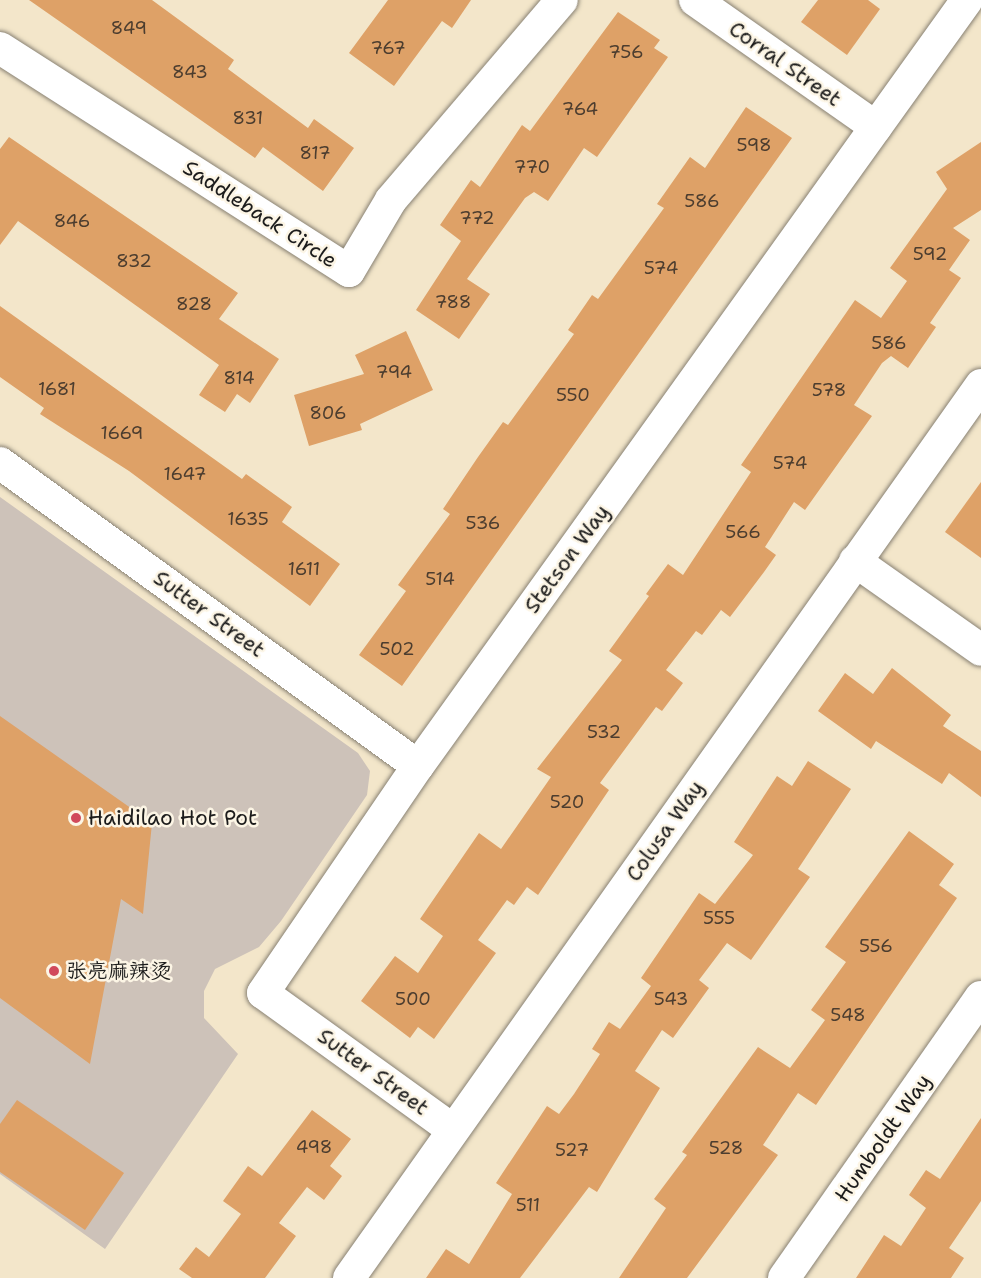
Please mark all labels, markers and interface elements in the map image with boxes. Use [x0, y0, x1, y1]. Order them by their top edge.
street label: Corral Street [724, 16, 846, 112]
house number: 849 [111, 17, 147, 39]
house number: 767 [370, 37, 406, 59]
house number: 756 [608, 41, 644, 63]
house number: 843 [172, 61, 208, 83]
house number: 764 [562, 98, 598, 120]
house number: 831 [233, 107, 263, 129]
house number: 598 [736, 134, 772, 156]
house number: 817 [299, 142, 331, 164]
street label: Saddleback Circle [178, 155, 342, 273]
house number: 770 [514, 156, 550, 178]
house number: 586 [684, 190, 720, 212]
house number: 772 [459, 207, 495, 229]
house number: 846 [54, 210, 90, 232]
house number: 592 [913, 243, 947, 265]
house number: 832 [116, 250, 152, 272]
house number: 574 [644, 257, 678, 279]
house number: 788 [435, 291, 471, 313]
house number: 828 [176, 293, 212, 315]
house number: 586 [871, 332, 907, 354]
house number: 794 [376, 361, 412, 383]
house number: 814 [223, 367, 255, 389]
house number: 1681 [38, 378, 76, 400]
house number: 578 [812, 379, 846, 401]
house number: 550 [556, 384, 590, 406]
house number: 806 [309, 402, 347, 424]
house number: 1669 [101, 422, 143, 444]
house number: 574 [773, 452, 807, 474]
house number: 1647 [164, 463, 206, 485]
street label: Stetson Way [519, 500, 615, 618]
house number: 1635 [227, 508, 269, 530]
house number: 536 [466, 512, 500, 534]
house number: 566 [725, 521, 761, 543]
house number: 1611 [288, 558, 320, 580]
street label: Sutter Street [149, 565, 269, 663]
house number: 514 [425, 568, 455, 590]
house number: 502 [380, 638, 414, 660]
house number: 532 [587, 721, 621, 743]
street label: Colusa Way [621, 776, 709, 886]
house number: 520 [550, 791, 584, 813]
place label: Haidilao Hot Pot [88, 805, 257, 831]
marker: Haidilao Hot Pot [69, 811, 83, 825]
house number: 555 [703, 907, 735, 929]
house number: 556 [859, 935, 893, 957]
place label: 张亮麻辣烫 [66, 958, 171, 984]
marker: 张亮麻辣烫 [47, 964, 61, 978]
house number: 500 [395, 988, 431, 1010]
house number: 543 [654, 988, 688, 1010]
house number: 548 [830, 1004, 866, 1026]
street label: Sutter Street [313, 1023, 433, 1121]
street label: Humboldt Way [830, 1069, 936, 1207]
house number: 498 [296, 1136, 332, 1158]
house number: 528 [709, 1137, 743, 1159]
house number: 527 [555, 1139, 589, 1161]
house number: 511 [516, 1194, 540, 1216]

